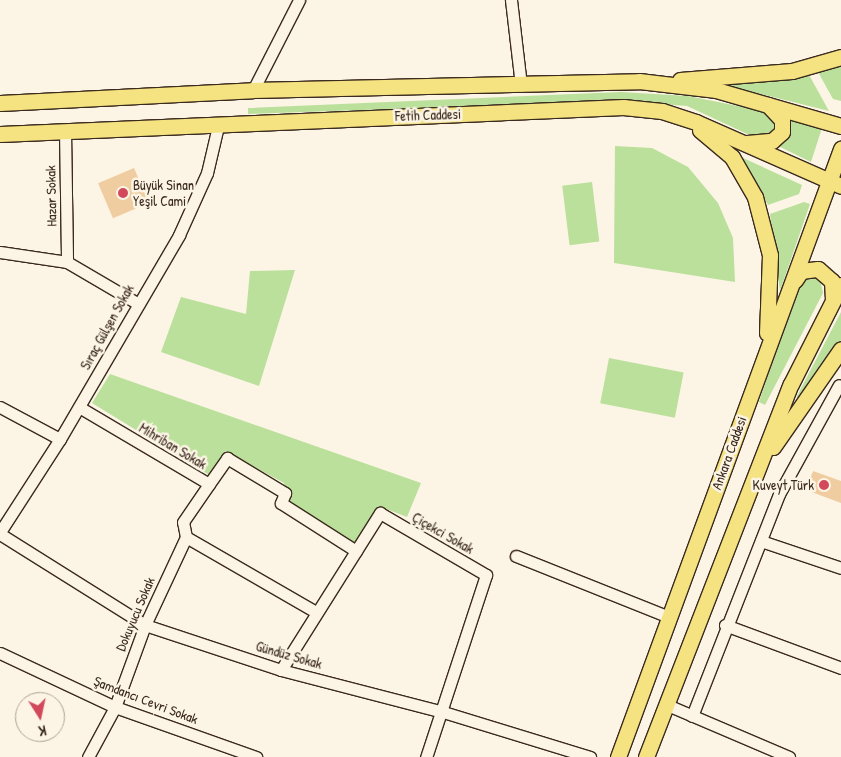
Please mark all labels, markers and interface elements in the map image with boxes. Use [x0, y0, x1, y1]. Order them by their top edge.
street label: Fetih Caddesi [395, 105, 461, 125]
street label: Hazar Sokak [42, 165, 60, 227]
place label: Büyük Sinan Yeşil Cami [133, 177, 194, 210]
marker: Büyük Sinan Yeşil Cami [117, 187, 129, 199]
street label: Sıraç Gülşen Sokak [77, 281, 137, 373]
street label: Ankara Caddesi [708, 414, 750, 492]
street label: Mihriban Sokak [136, 419, 210, 473]
place label: Kuveyt Türk [753, 477, 814, 493]
marker: Kuveyt Türk [818, 479, 830, 491]
street label: Çiçekci Sokak [409, 509, 477, 557]
street label: Dokuyucu Sokak [112, 575, 158, 653]
street label: Gündüz Sokak [254, 638, 324, 672]
street label: Şamdancı Cevri Sokak [92, 672, 200, 728]
north arrow [15, 692, 65, 742]
text: K [37, 721, 48, 741]

